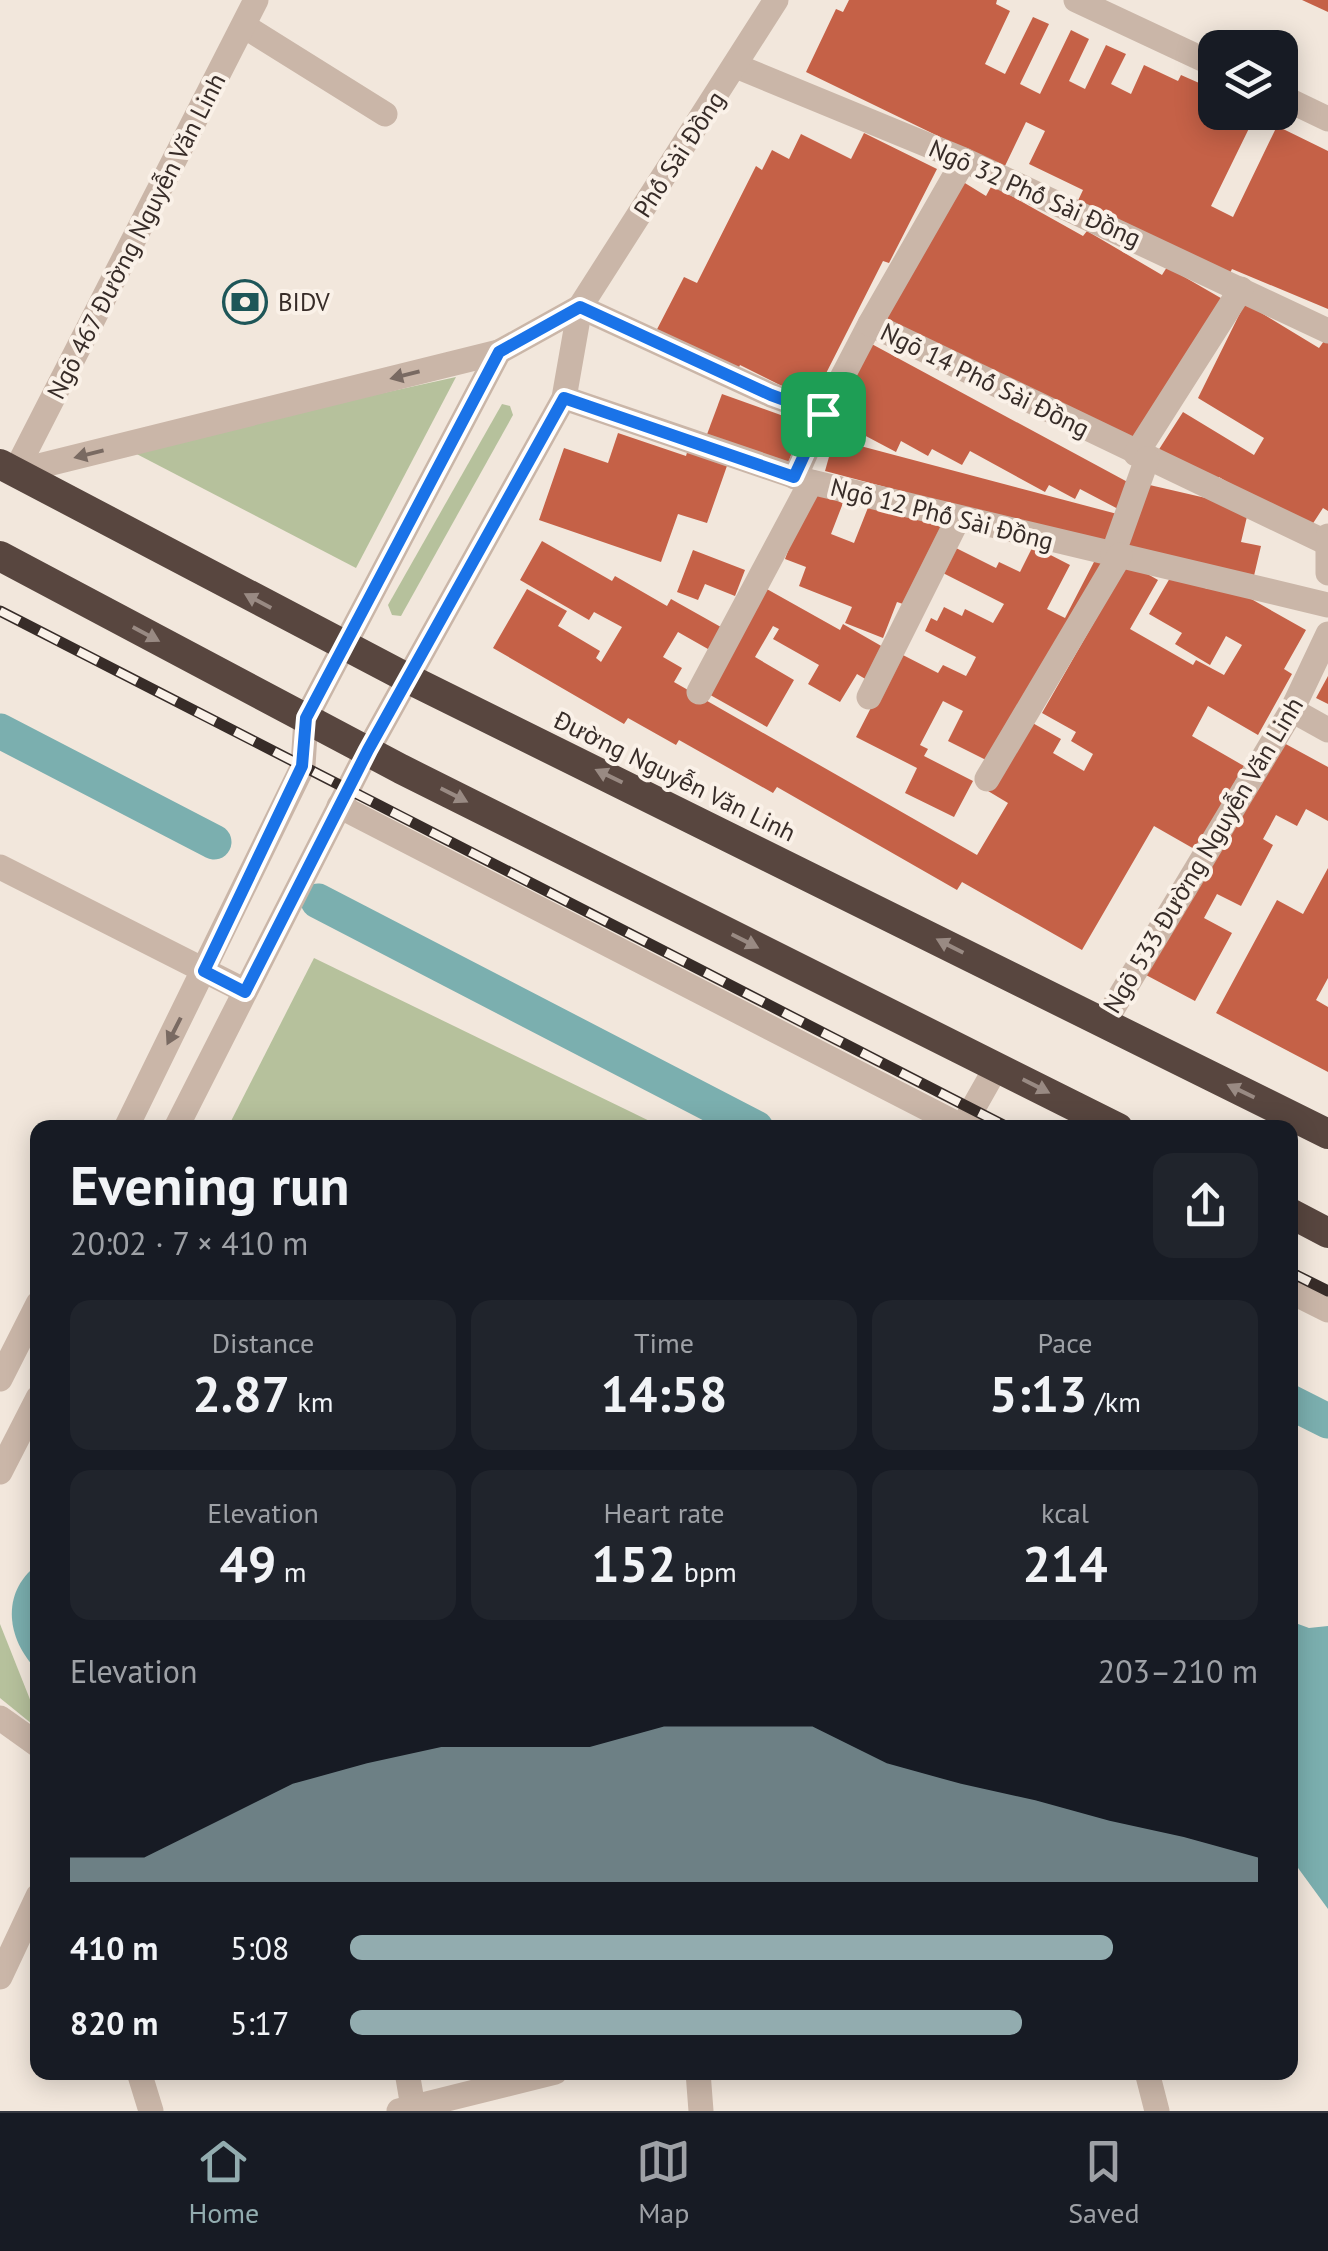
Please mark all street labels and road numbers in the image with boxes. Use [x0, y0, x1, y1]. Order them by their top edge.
street label: Ngõ 467 Đường Nguyễn Văn Linh [40, 68, 232, 404]
street label: Phố Sài Đồng [626, 85, 732, 223]
street label: Ngõ 32 Phố Sài Đồng [924, 132, 1146, 254]
street label: Ngõ 14 Phố Sài Đồng [875, 316, 1095, 444]
street label: Ngõ 12 Phố Sài Đồng [827, 471, 1057, 557]
street label: Ngõ 533 Đường Nguyễn Văn Linh [1096, 691, 1310, 1019]
street label: Đường Nguyễn Văn Linh [548, 703, 801, 848]

